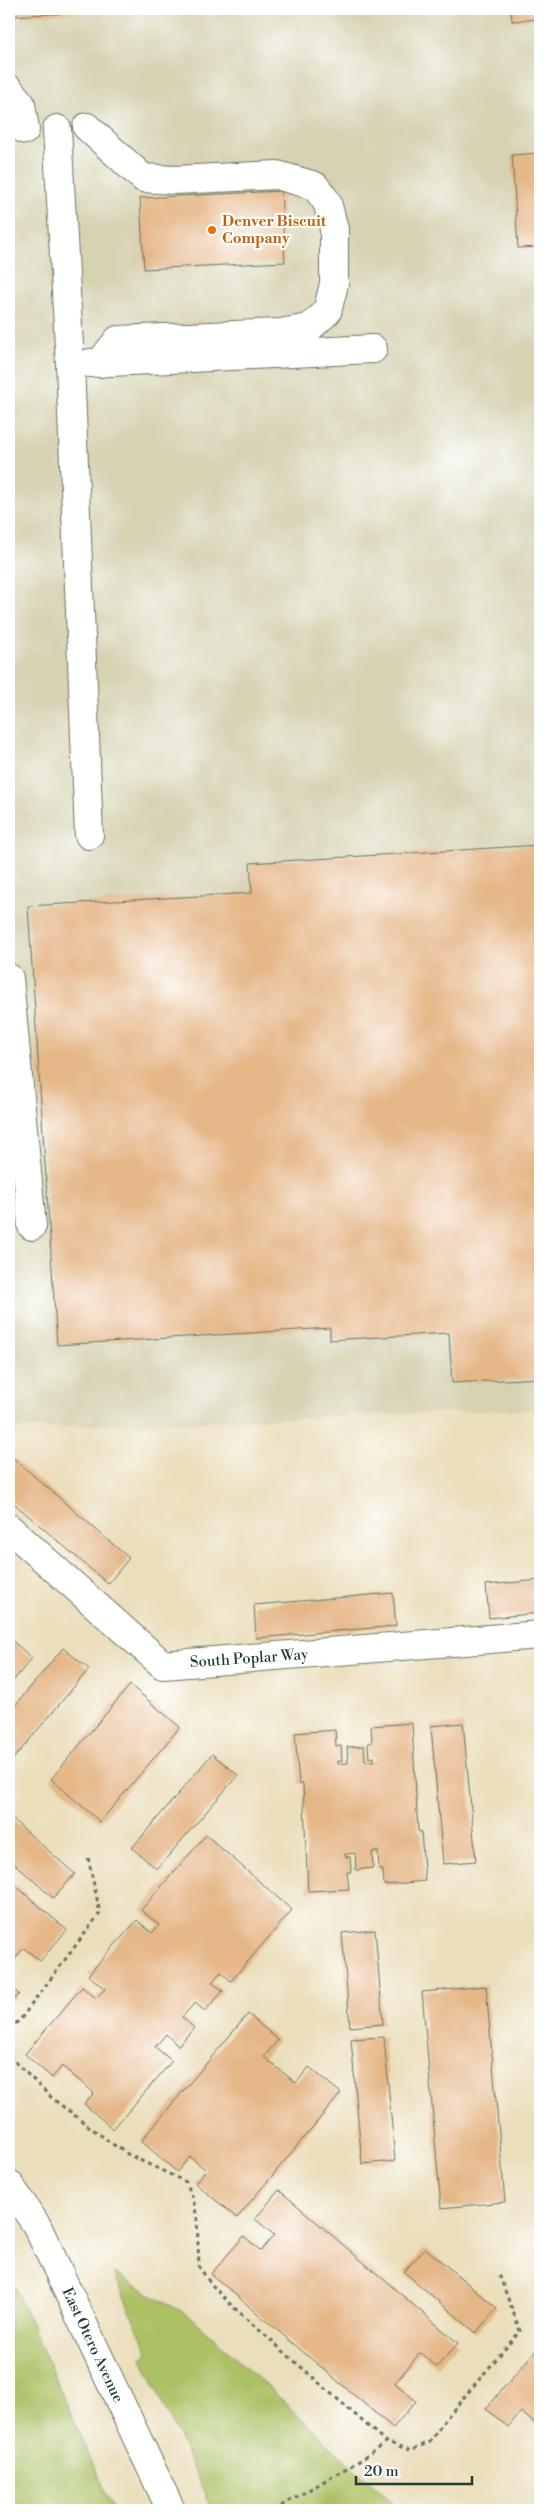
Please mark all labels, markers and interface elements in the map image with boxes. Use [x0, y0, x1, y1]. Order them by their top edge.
place label: Denver Biscuit Company [222, 212, 327, 248]
marker: Denver Biscuit Company [206, 224, 218, 236]
street label: South Poplar Way [189, 1645, 309, 1672]
street label: East Otero Avenue [58, 2285, 128, 2406]
scale bar [356, 2454, 473, 2486]
text: 20 m [364, 2462, 399, 2481]

